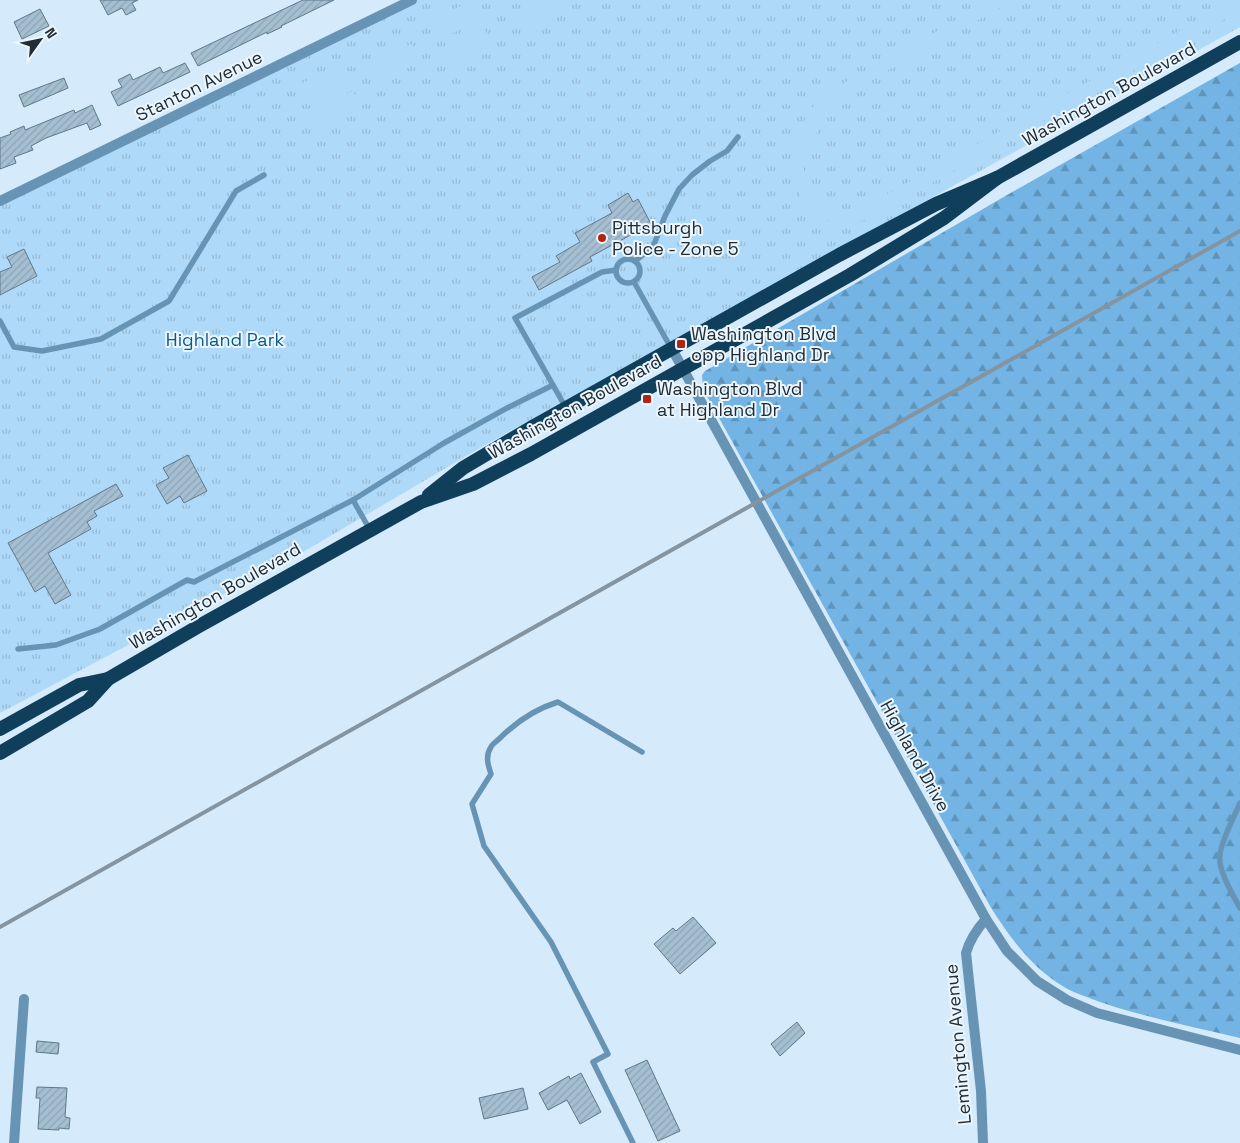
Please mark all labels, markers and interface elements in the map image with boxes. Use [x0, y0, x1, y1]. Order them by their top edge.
north arrow [15, 15, 65, 65]
text: N [41, 24, 61, 42]
street label: Washington Boulevard [1018, 36, 1199, 151]
street label: Stanton Avenue [132, 45, 266, 126]
place label: Pittsburgh Police - Zone 5 [612, 216, 739, 260]
marker: Pittsburgh Police - Zone 5 [596, 232, 608, 244]
place label: Washington Blvd opp Highland Dr [691, 322, 836, 366]
park label: Highland Park [166, 328, 284, 351]
marker: Washington Blvd opp Highland Dr [675, 338, 687, 350]
street label: Washington Boulevard [484, 349, 665, 464]
place label: Washington Blvd at Highland Dr [657, 377, 802, 421]
marker: Washington Blvd at Highland Dr [641, 393, 653, 405]
street label: Washington Boulevard [125, 537, 305, 654]
street label: Highland Drive [875, 696, 956, 816]
street label: Lemington Avenue [939, 963, 976, 1125]

